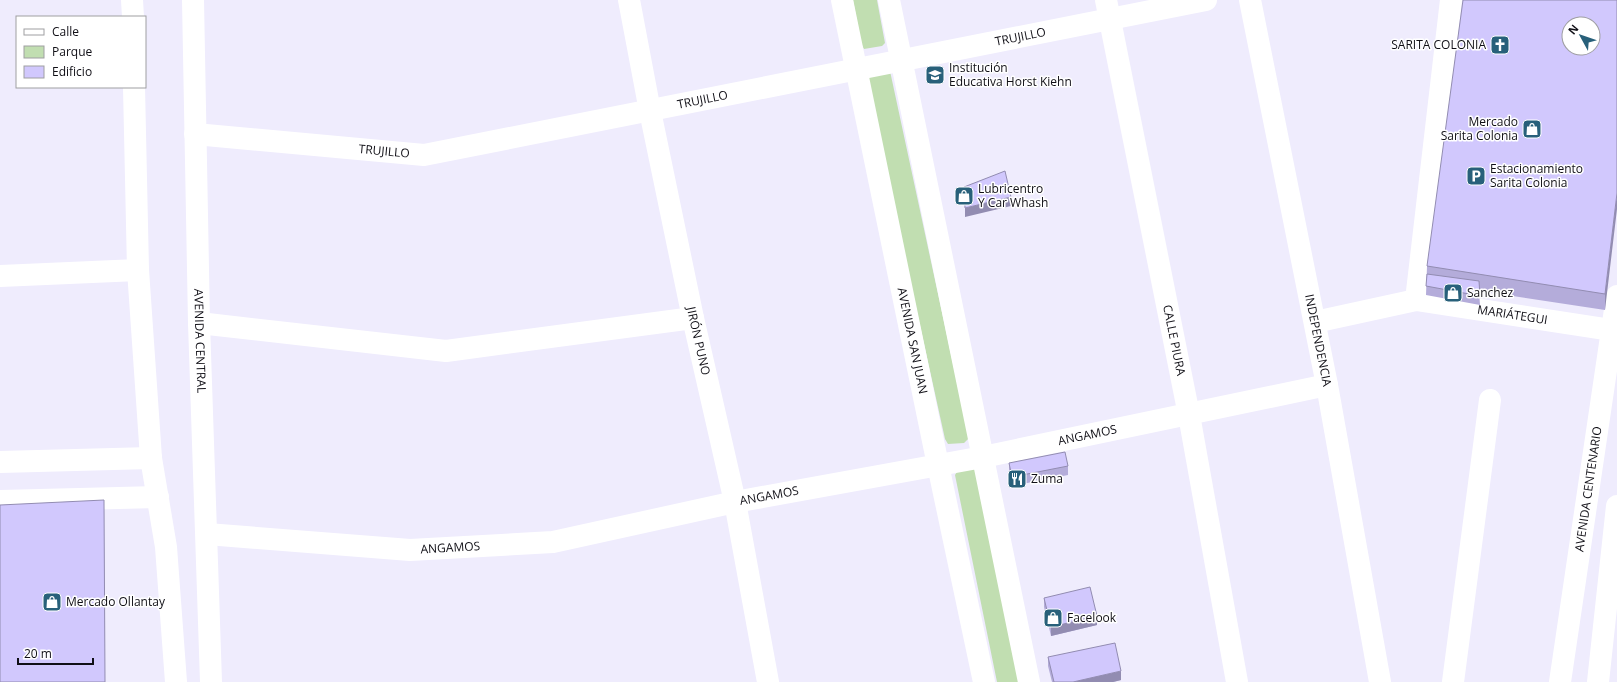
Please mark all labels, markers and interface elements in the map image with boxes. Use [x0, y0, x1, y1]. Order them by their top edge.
legend [16, 16, 146, 88]
north arrow [1561, 16, 1601, 56]
text: N [1564, 21, 1582, 38]
text: Calle [52, 23, 79, 40]
street label: TRUJILLO [994, 23, 1047, 50]
church icon: SARITA COLONIA [1489, 34, 1511, 56]
place label: SARITA COLONIA [1391, 36, 1486, 53]
text: Parque [52, 43, 92, 60]
place label: Institución Educativa Horst Kiehn [949, 59, 1072, 90]
text: Edificio [52, 63, 92, 80]
school or university icon: Institución Educativa Horst Kiehn [924, 64, 946, 86]
street label: TRUJILLO [676, 86, 729, 113]
place label: Mercado Sarita Colonia [1441, 113, 1518, 144]
shop icon: Mercado Sarita Colonia [1521, 118, 1543, 140]
street label: TRUJILLO [358, 140, 411, 162]
place label: Estacionamiento Sarita Colonia [1490, 160, 1583, 191]
parking icon: Estacionamiento Sarita Colonia [1465, 165, 1487, 187]
place label: Lubricentro Y Car Whash [978, 180, 1048, 211]
shop icon: Lubricentro Y Car Whash [953, 185, 975, 207]
shop icon: Sanchez [1442, 282, 1464, 304]
place label: Sanchez [1467, 284, 1513, 301]
street label: AVENIDA SAN JUAN [894, 286, 932, 395]
street label: AVENIDA CENTRAL [190, 289, 210, 393]
street label: INDEPENDENCIA [1301, 293, 1336, 388]
street label: MARIÁTEGUI [1476, 301, 1549, 328]
street label: CALLE PIURA [1159, 303, 1190, 377]
street label: JIRÓN PUNO [683, 304, 715, 377]
street label: ANGAMOS [1056, 420, 1118, 449]
street label: AVENIDA CENTENARIO [1570, 425, 1606, 553]
restaurant icon: Zuma [1006, 468, 1028, 490]
place label: Zuma [1031, 470, 1063, 487]
street label: ANGAMOS [738, 482, 800, 509]
street label: ANGAMOS [420, 537, 481, 557]
shop icon: Mercado Ollantay [41, 591, 63, 613]
place label: Mercado Ollantay [66, 593, 166, 610]
shop icon: Facelook [1042, 607, 1064, 629]
place label: Facelook [1067, 609, 1117, 626]
scale bar [18, 640, 93, 666]
text: 20 m [24, 645, 52, 662]

